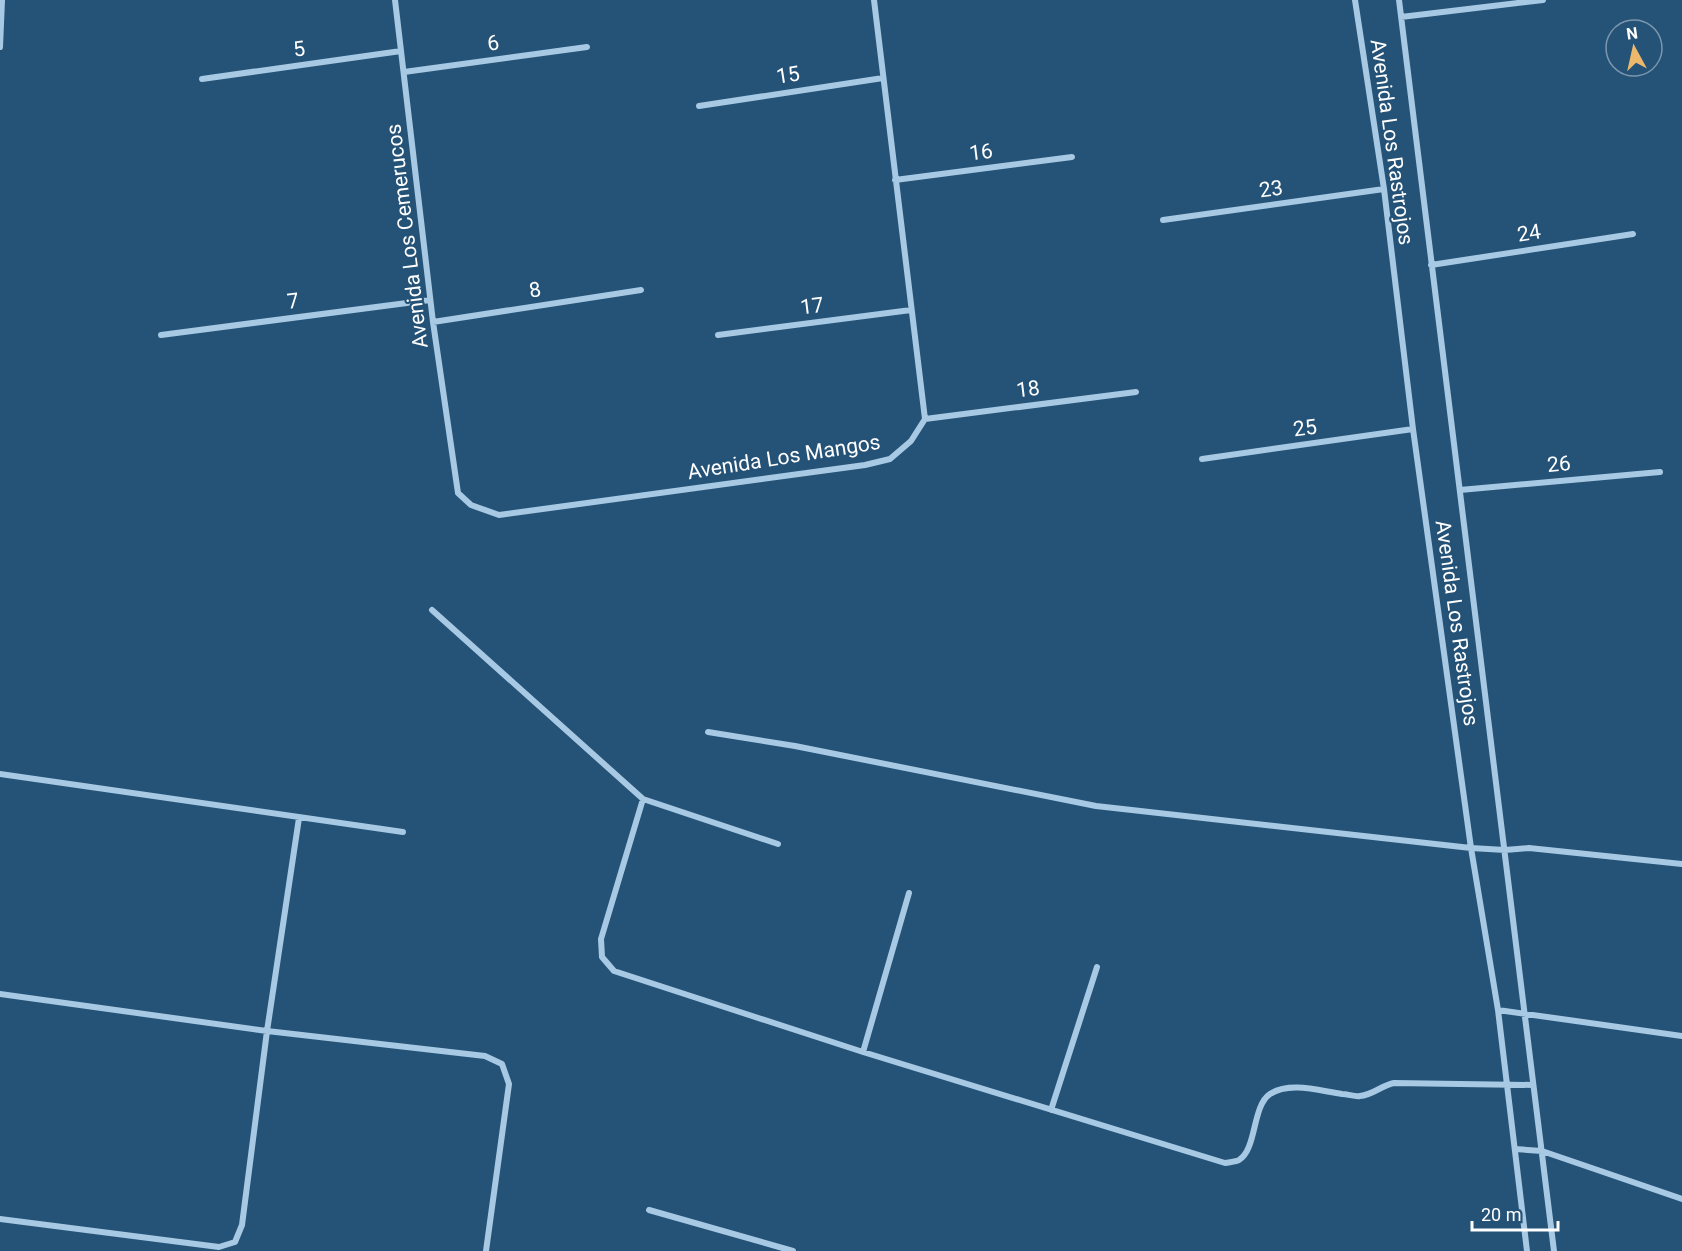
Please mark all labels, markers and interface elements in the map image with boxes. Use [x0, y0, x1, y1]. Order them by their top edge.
north arrow [1604, 18, 1664, 78]
text: N [1625, 23, 1639, 44]
street label: 6 [485, 30, 501, 56]
street label: 5 [291, 36, 307, 62]
street label: Avenida Los Rastrojos [1366, 37, 1418, 247]
street label: 15 [774, 61, 802, 89]
street label: Avenida Los Cemerucos [381, 123, 433, 349]
street label: 16 [968, 139, 994, 165]
street label: 23 [1258, 175, 1284, 203]
street label: 24 [1515, 219, 1543, 247]
street label: 8 [527, 277, 543, 303]
street label: 7 [286, 288, 300, 314]
street label: 17 [799, 293, 825, 319]
street label: 18 [1015, 376, 1041, 402]
street label: 25 [1292, 414, 1318, 442]
street label: Avenida Los Mangos [686, 430, 882, 484]
street label: 26 [1546, 451, 1572, 477]
street label: Avenida Los Rastrojos [1431, 518, 1483, 728]
scale bar [1472, 1194, 1558, 1232]
text: 20 m [1481, 1204, 1521, 1225]

